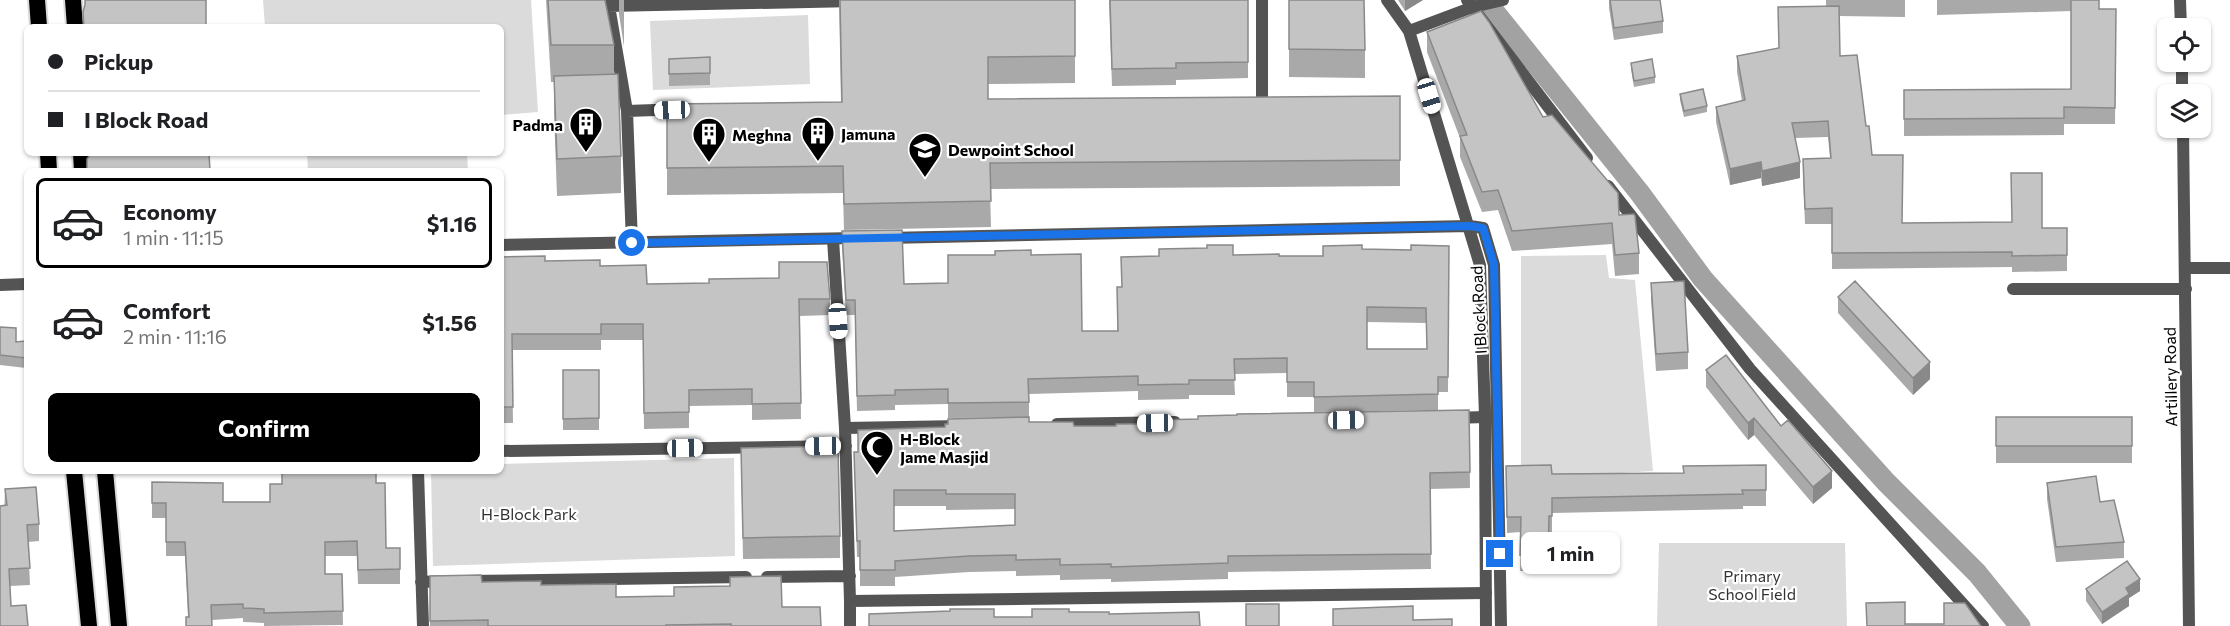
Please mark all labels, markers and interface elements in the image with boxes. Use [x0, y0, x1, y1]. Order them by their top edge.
map controls [2157, 18, 2211, 138]
button: locate [2157, 18, 2211, 72]
text: Pickup [84, 48, 153, 75]
car [1415, 76, 1443, 116]
button: layers [2157, 84, 2211, 138]
car [654, 100, 690, 120]
text: I Block Road [84, 106, 208, 133]
building icon: Padma [568, 106, 604, 153]
place label: Padma [512, 115, 563, 134]
building icon: Jamuna [800, 115, 836, 162]
building icon: Meghna [691, 116, 727, 163]
place label: Jamuna [841, 124, 895, 143]
place label: Meghna [732, 125, 791, 144]
school or university icon: Dewpoint School [907, 131, 943, 178]
place label: Dewpoint School [948, 140, 1074, 159]
icon: car [51, 196, 105, 250]
text: Economy [123, 198, 217, 225]
text: $1.16 [427, 210, 477, 237]
text: 1 min · 11:15 [123, 225, 224, 249]
route start [618, 229, 645, 256]
street label: I Block Road [1466, 265, 1490, 355]
icon: car [51, 295, 105, 349]
text: Comfort [123, 297, 211, 324]
car [828, 302, 848, 340]
text: $1.56 [422, 309, 477, 336]
text: 2 min · 11:16 [123, 324, 227, 348]
street label: Artillery Road [2160, 327, 2180, 427]
button: Confirm [48, 393, 480, 462]
car [1328, 411, 1364, 429]
car [1137, 414, 1173, 432]
mosque icon: H-Block Jame Masjid [859, 429, 895, 476]
place label: H-Block Jame Masjid [900, 429, 988, 466]
car [805, 437, 841, 455]
car [667, 439, 703, 457]
park label: H-Block Park [481, 504, 577, 523]
callout: 1 min [1521, 533, 1620, 575]
route end [1486, 540, 1513, 567]
text: 1 min [1547, 541, 1594, 565]
park label: Primary School Field [1708, 566, 1796, 603]

